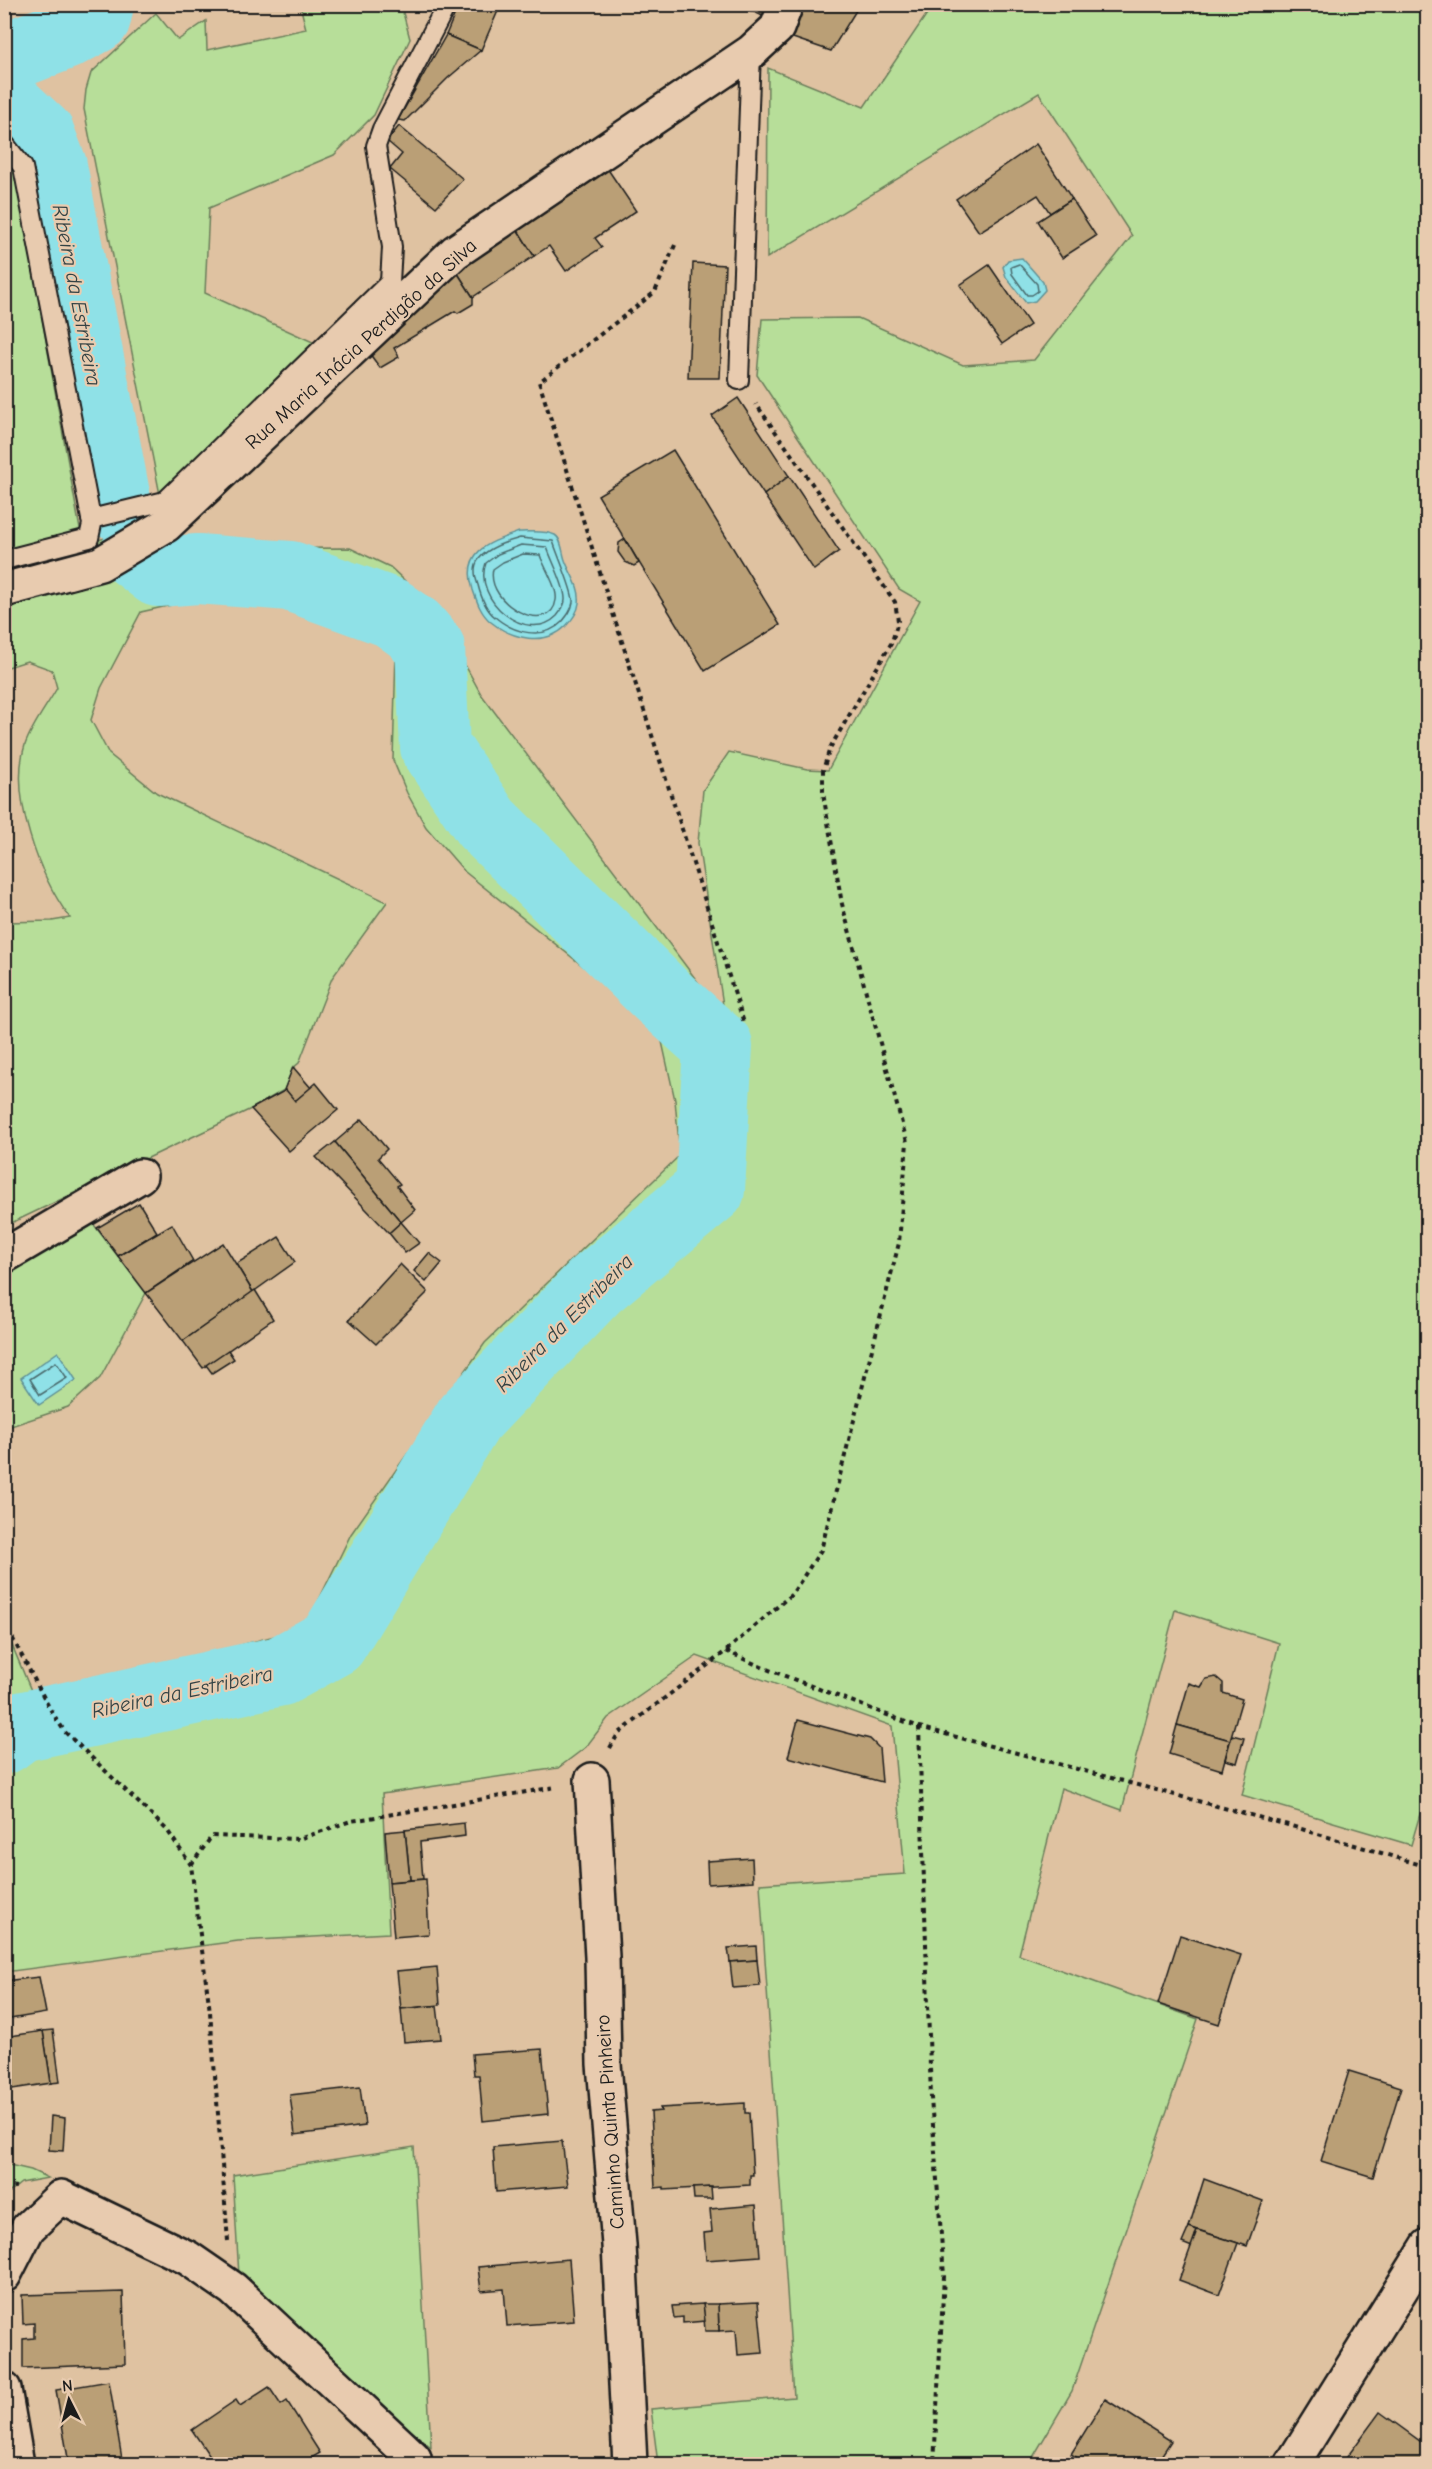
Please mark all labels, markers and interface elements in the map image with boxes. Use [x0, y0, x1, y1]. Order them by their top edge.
water label: Ribeira da Estribeira [48, 202, 106, 388]
street label: Rua Maria Inácia Perdigão da Silva [241, 234, 481, 454]
water label: Ribeira da Estribeira [490, 1249, 638, 1397]
water label: Ribeira da Estribeira [89, 1661, 275, 1723]
street label: Caminho Quinta Pinheiro [591, 2014, 629, 2230]
north arrow [39, 2370, 99, 2430]
text: N [61, 2377, 74, 2396]

